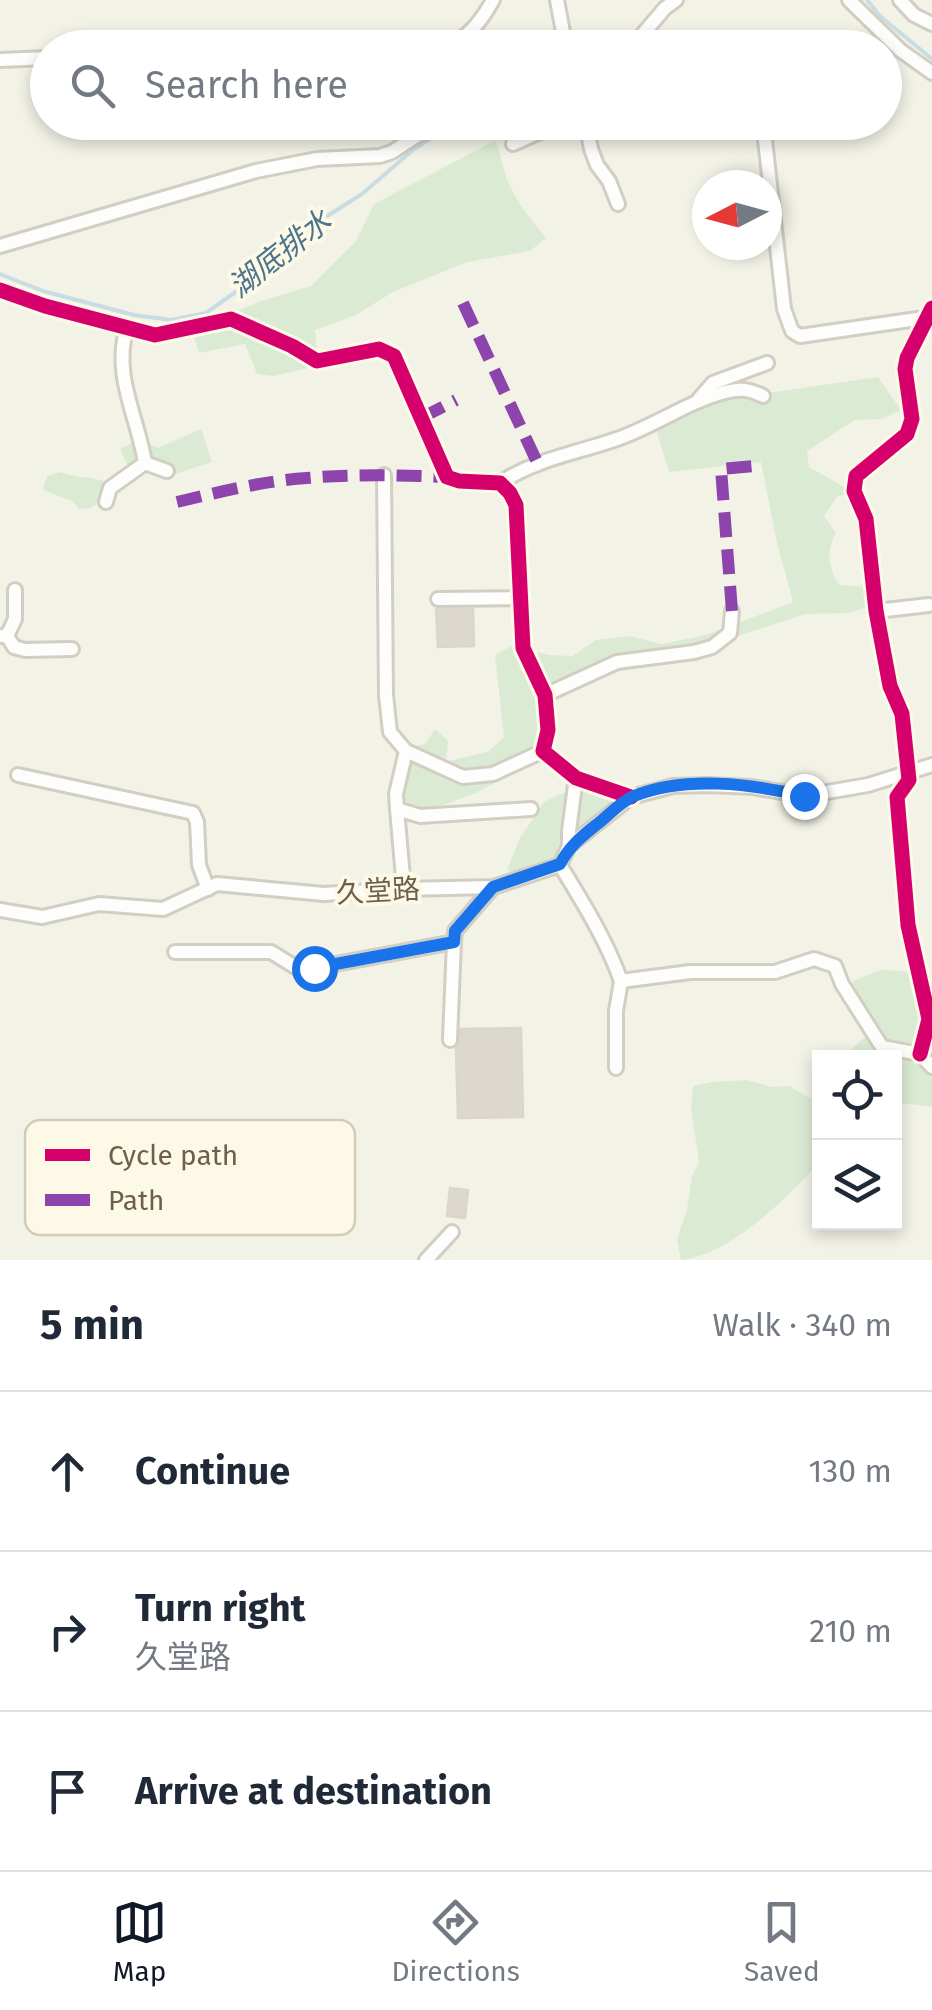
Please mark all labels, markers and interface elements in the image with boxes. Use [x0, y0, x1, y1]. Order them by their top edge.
search box [30, 30, 902, 140]
icon: search [65, 58, 120, 113]
text: Search here [145, 62, 348, 108]
north arrow [692, 170, 782, 260]
water label: 湖底排水 [222, 202, 340, 305]
route end [782, 774, 828, 820]
street label: 久堂路 [335, 872, 421, 910]
route start [292, 946, 338, 992]
map controls [812, 1050, 902, 1230]
button: locate [812, 1050, 902, 1140]
legend [25, 1120, 355, 1235]
text: Cycle path [108, 1139, 238, 1172]
button: layers [812, 1140, 902, 1230]
text: Path [108, 1184, 164, 1217]
text: 5 min [40, 1300, 144, 1350]
text: Walk · 340 m [712, 1306, 892, 1344]
icon: ahead [40, 1444, 95, 1499]
text: Continue [135, 1448, 290, 1494]
text: 130 m [808, 1452, 892, 1490]
text: Turn right [135, 1585, 305, 1631]
icon: right [40, 1604, 95, 1659]
text: 210 m [809, 1612, 892, 1650]
text: 久堂路 [135, 1638, 231, 1676]
icon: arrive [40, 1764, 95, 1819]
text: Arrive at destination [135, 1768, 492, 1814]
tab: Map [112, 1895, 167, 1988]
tab: Directions [391, 1895, 520, 1988]
tab: Saved [744, 1895, 820, 1988]

